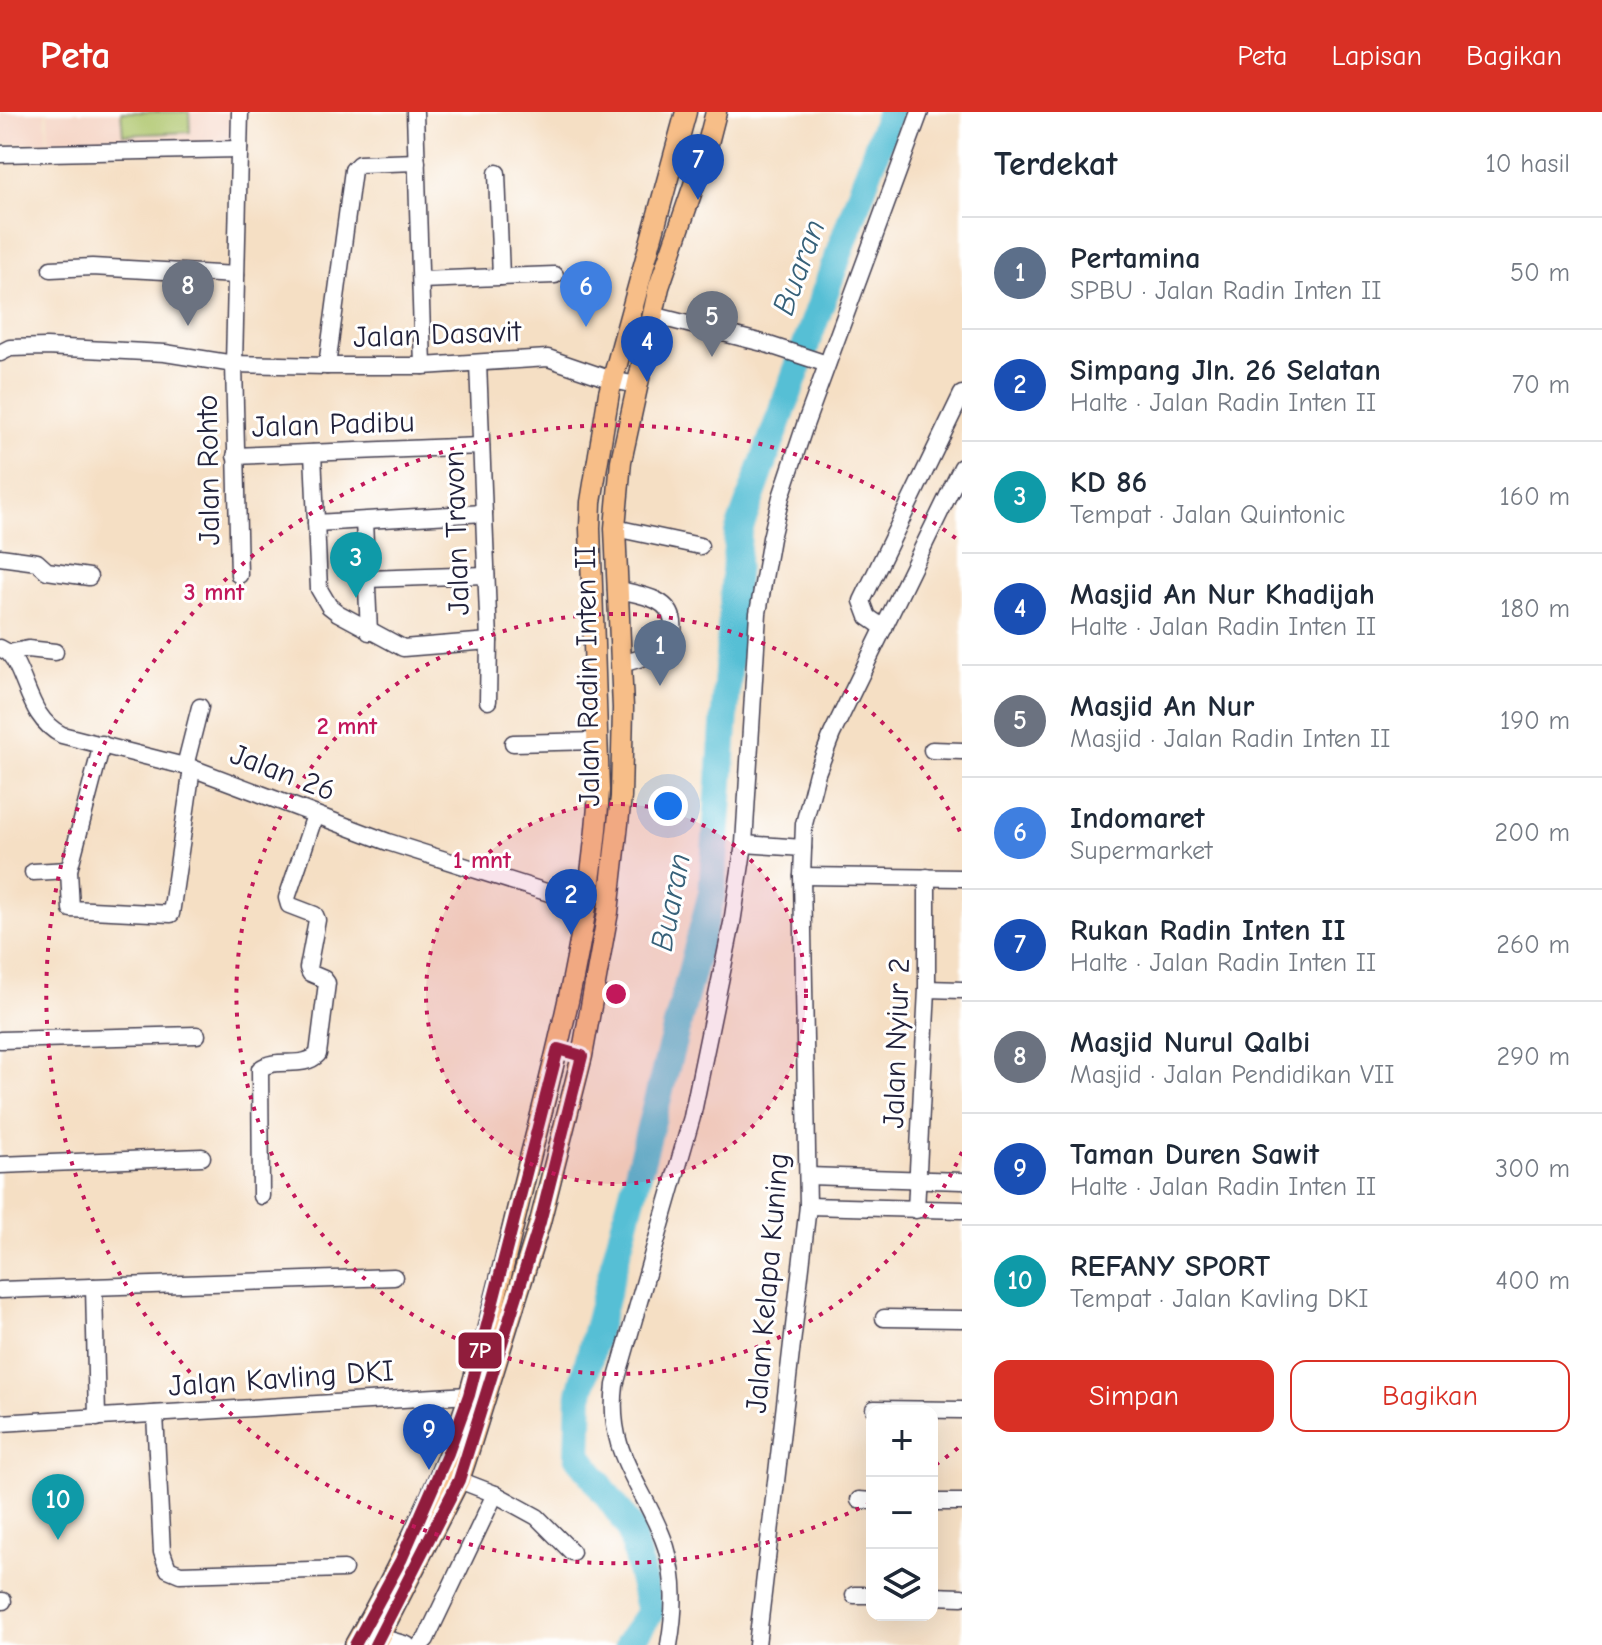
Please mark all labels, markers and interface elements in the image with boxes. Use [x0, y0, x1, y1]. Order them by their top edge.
text: Peta [40, 34, 111, 78]
text: Peta [1237, 40, 1287, 72]
text: Lapisan [1331, 40, 1422, 72]
text: Bagikan [1466, 40, 1562, 72]
pin: 7 [672, 134, 724, 200]
text: Terdekat [994, 144, 1117, 184]
text: 10 hasil [1485, 149, 1570, 179]
water label: Buaran [764, 214, 833, 320]
text: Pertamina [1070, 241, 1200, 276]
text: 1 [1015, 258, 1025, 288]
text: 50 m [1510, 258, 1570, 288]
pin: 8 [162, 260, 214, 326]
pin: 6 [560, 261, 612, 327]
text: SPBU · Jalan Radin Inten II [1070, 276, 1381, 306]
pin: 5 [686, 291, 738, 357]
street label: Jalan Dasavit [352, 314, 523, 355]
pin: 4 [621, 316, 673, 382]
text: Simpang Jln. 26 Selatan [1070, 353, 1381, 388]
text: 2 [1014, 370, 1026, 400]
text: 70 m [1512, 370, 1570, 400]
text: Halte · Jalan Radin Inten II [1070, 388, 1376, 418]
street label: Jalan Rohto [190, 394, 227, 546]
street label: Jalan Padibu [251, 404, 415, 445]
street label: Jalan Travon [436, 450, 477, 616]
text: KD 86 [1070, 465, 1147, 500]
text: 3 [1014, 482, 1026, 512]
text: 160 m [1500, 482, 1570, 512]
text: Tempat · Jalan Quintonic [1070, 500, 1345, 530]
pin: 3 [330, 532, 382, 598]
street label: Jalan Radin Inten II [568, 545, 607, 807]
text: Masjid An Nur Khadijah [1070, 577, 1375, 612]
text: 3 mnt [184, 578, 245, 606]
text: 4 [1014, 594, 1026, 624]
text: 180 m [1500, 594, 1570, 624]
text: Halte · Jalan Radin Inten II [1070, 612, 1376, 642]
pin: 1 [634, 620, 686, 686]
text: Masjid An Nur [1070, 689, 1254, 724]
text: 5 [1013, 706, 1027, 736]
text: 190 m [1500, 706, 1570, 736]
text: 2 mnt [317, 712, 378, 740]
text: Masjid · Jalan Radin Inten II [1070, 724, 1390, 754]
street label: Jalan 26 [225, 736, 340, 808]
your location [648, 786, 688, 826]
text: Indomaret [1070, 801, 1205, 836]
text: 6 [1013, 818, 1027, 848]
text: 200 m [1495, 818, 1570, 848]
text: Supermarket [1070, 836, 1213, 866]
text: 1 mnt [453, 846, 512, 874]
water label: Buaran [643, 850, 698, 954]
pin: 2 [545, 869, 597, 935]
text: Rukan Radin Inten II [1070, 913, 1346, 948]
text: 7 [1014, 930, 1026, 960]
text: 260 m [1496, 930, 1570, 960]
text: Halte · Jalan Radin Inten II [1070, 948, 1376, 978]
street label: Jalan Nyiur 2 [876, 957, 917, 1129]
centre of rings [602, 980, 630, 1008]
text: Masjid Nurul Qalbi [1070, 1025, 1310, 1060]
text: 8 [1013, 1042, 1027, 1072]
text: 290 m [1497, 1042, 1570, 1072]
text: Masjid · Jalan Pendidikan VII [1070, 1060, 1394, 1090]
text: Taman Duren Sawit [1070, 1137, 1319, 1172]
street label: Jalan Kelapa Kuning [739, 1151, 796, 1415]
text: 9 [1013, 1154, 1027, 1184]
text: 300 m [1495, 1154, 1570, 1184]
text: Halte · Jalan Radin Inten II [1070, 1172, 1376, 1202]
text: REFANY SPORT [1070, 1249, 1270, 1284]
text: 10 [1007, 1266, 1033, 1296]
text: 400 m [1496, 1266, 1570, 1296]
text: Tempat · Jalan Kavling DKI [1070, 1284, 1368, 1314]
line badge: 7P [457, 1331, 503, 1370]
text: 7P [469, 1338, 491, 1364]
street label: Jalan Kavling DKI [167, 1353, 395, 1404]
button: Simpan [994, 1360, 1274, 1432]
button: Bagikan [1290, 1360, 1570, 1432]
pin: 9 [403, 1404, 455, 1470]
map controls [866, 1405, 938, 1621]
button: + [866, 1405, 938, 1477]
pin: 10 [32, 1474, 84, 1540]
button: − [866, 1477, 938, 1549]
button: layers [866, 1549, 938, 1621]

